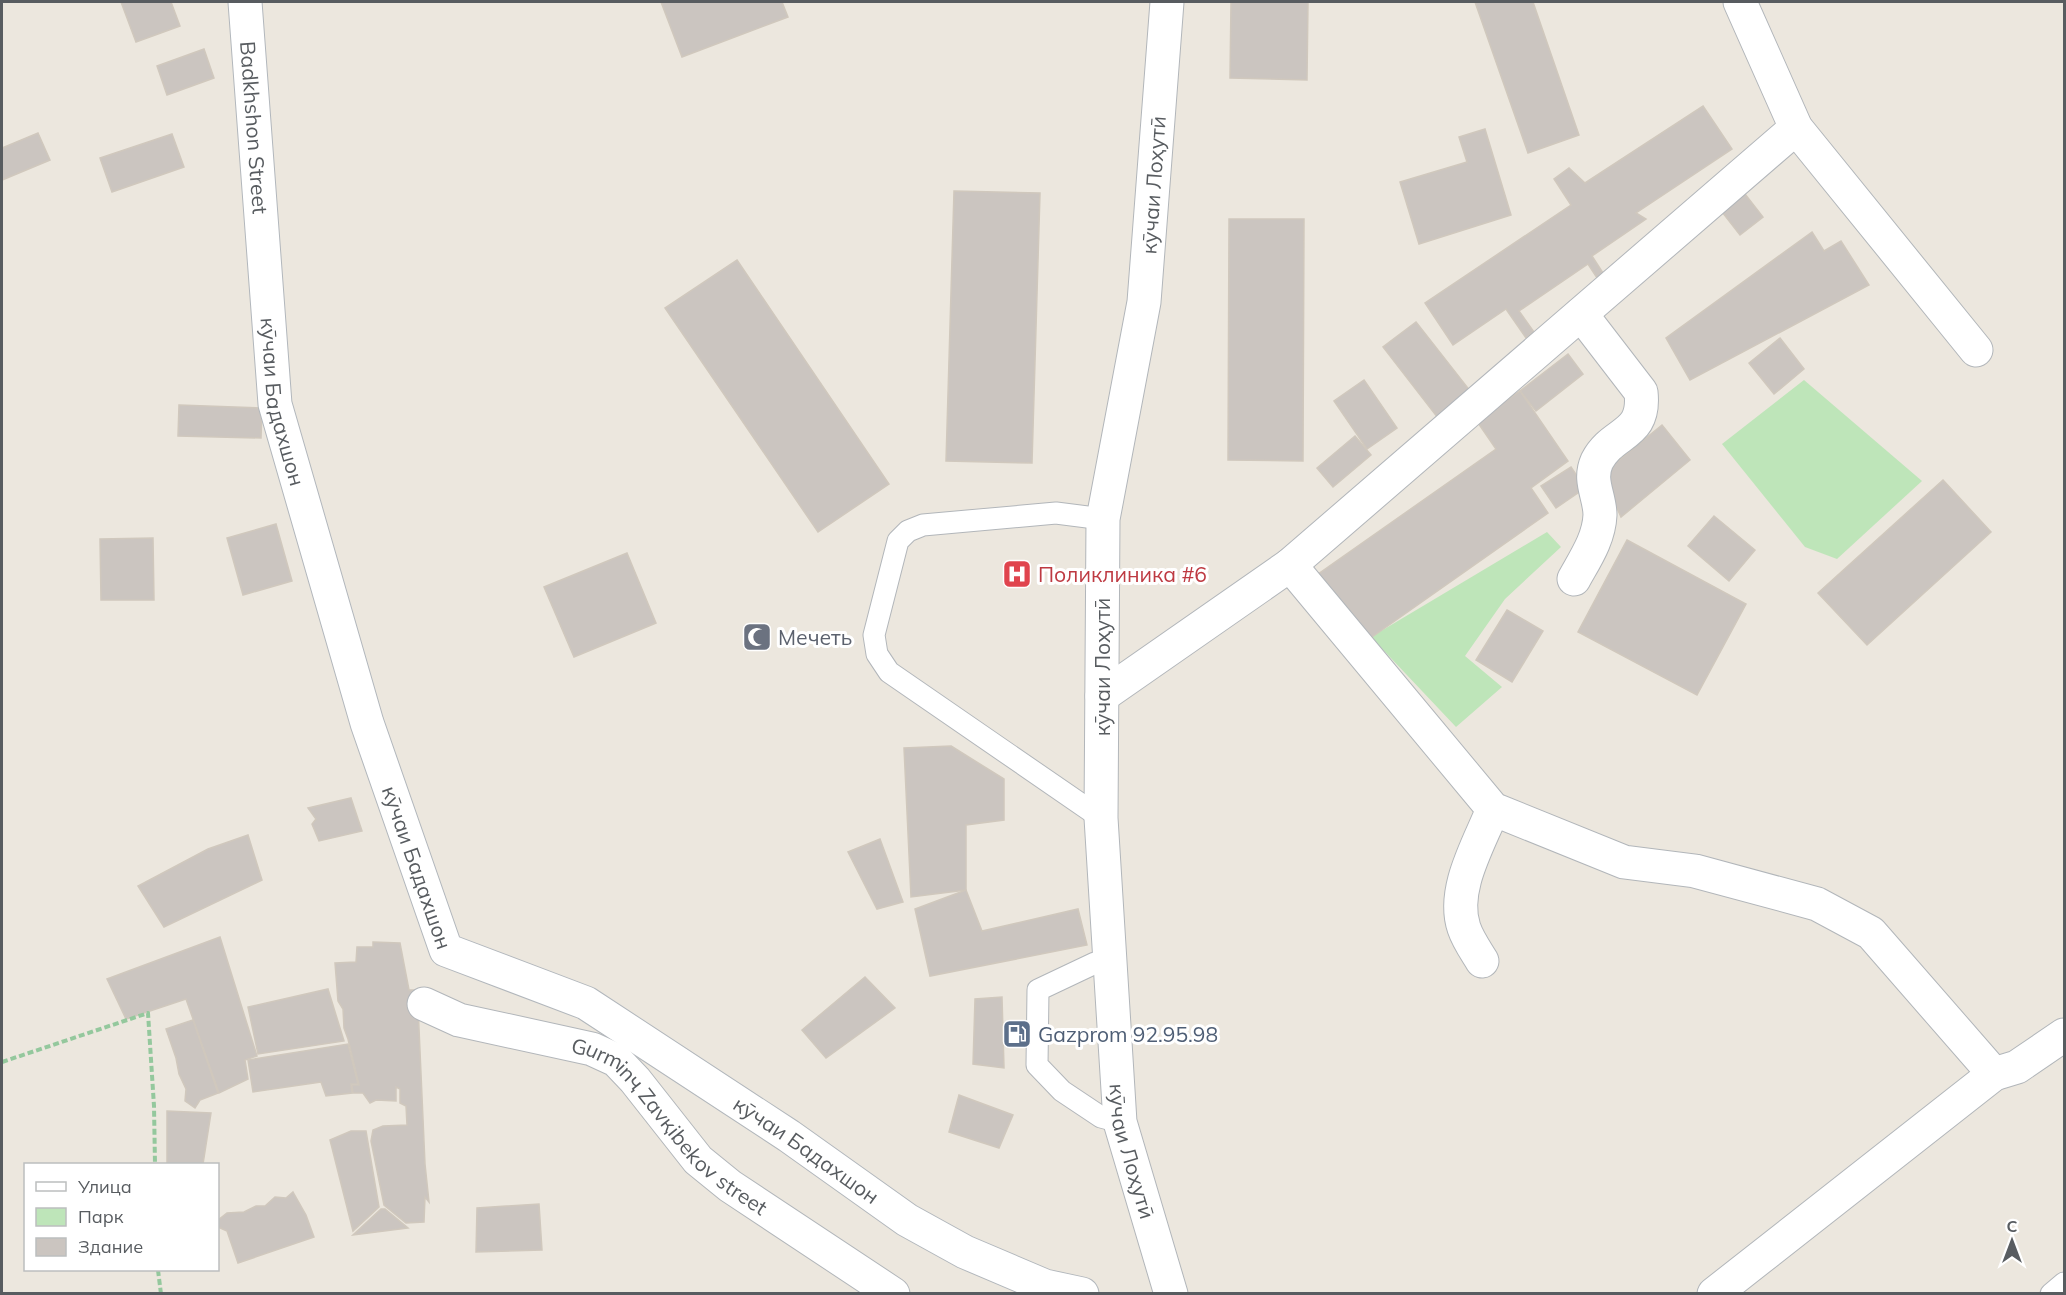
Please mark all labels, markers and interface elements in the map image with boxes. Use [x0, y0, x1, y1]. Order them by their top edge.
street label: Badkhshon Street [235, 40, 274, 215]
street label: кӯчаи Лоҳутӣ [1135, 115, 1171, 255]
street label: кӯчаи Бадахшон [256, 317, 311, 489]
hospital icon: Поликлиника #6 [1001, 558, 1033, 590]
place label: Поликлиника #6 [1038, 561, 1207, 587]
street label: кӯчаи Лоҳутӣ [1089, 598, 1115, 736]
mosque icon: Мечеть [741, 621, 773, 653]
place label: Мечеть [778, 624, 852, 650]
street label: кӯчаи Бадахшон [377, 782, 458, 953]
fuel station icon: Gazprom 92.95.98 [1001, 1018, 1033, 1050]
place label: Gazprom 92.95.98 [1038, 1021, 1218, 1047]
street label: Gurminҷ Zavқibekov street [569, 1032, 772, 1220]
street label: кӯчаи Лоҳутӣ [1105, 1083, 1161, 1222]
street label: кӯчаи Бадахшон [729, 1090, 884, 1209]
legend [24, 1163, 219, 1271]
text: Улица [77, 1175, 132, 1198]
text: Парк [78, 1205, 124, 1228]
north arrow [1982, 1211, 2042, 1271]
text: С [2007, 1216, 2018, 1236]
text: Здание [78, 1235, 143, 1258]

